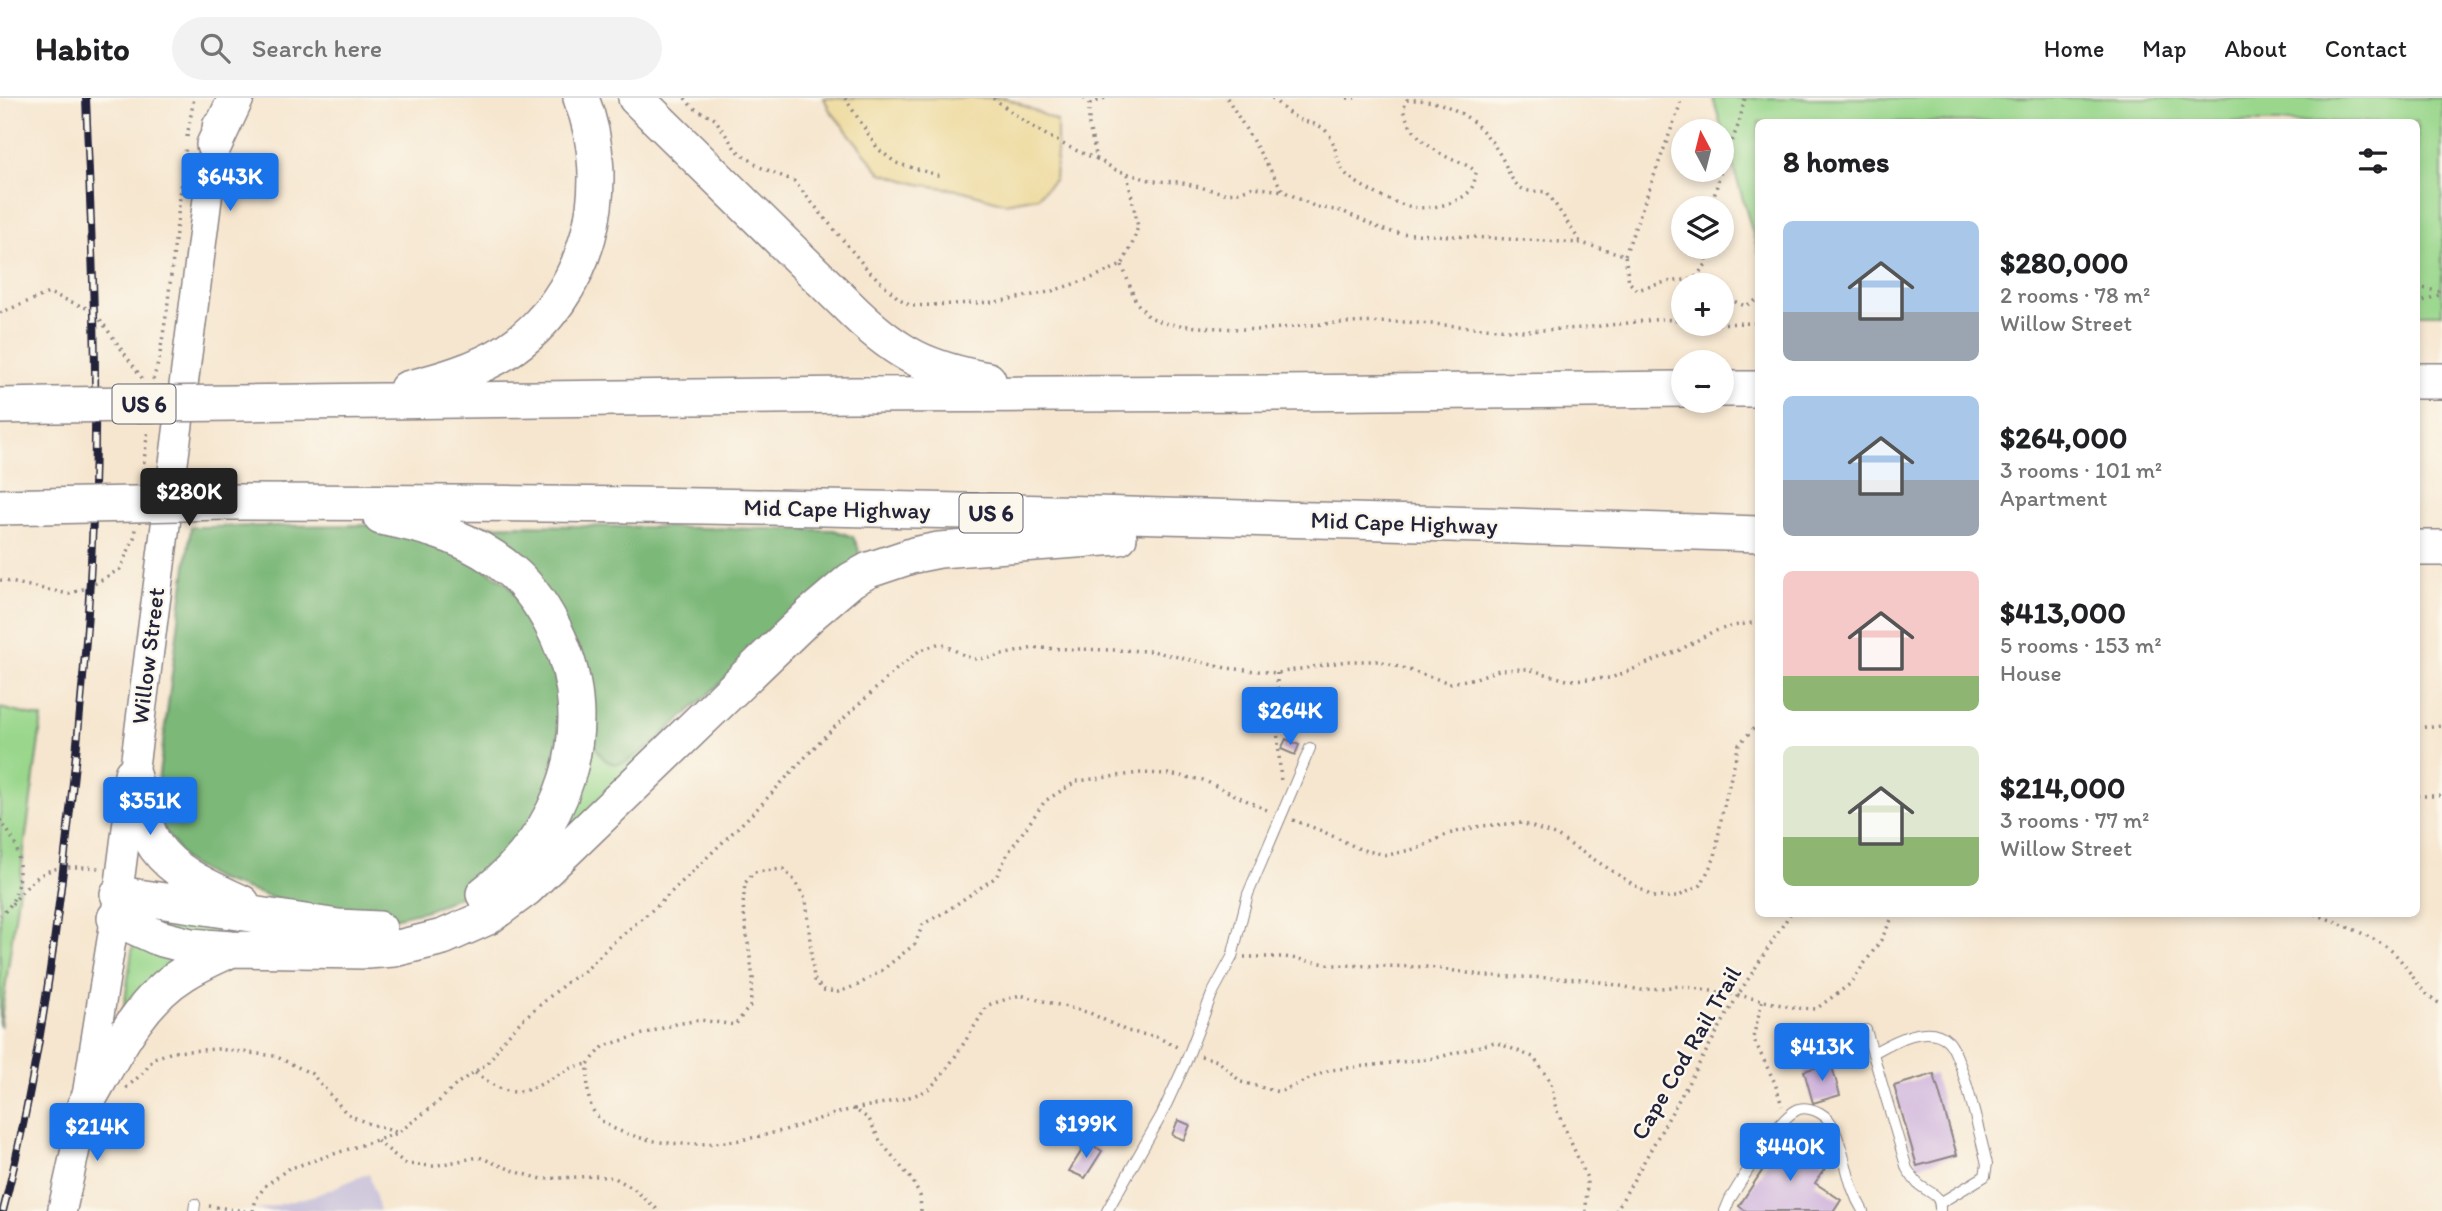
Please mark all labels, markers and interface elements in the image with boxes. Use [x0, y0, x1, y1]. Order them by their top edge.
search box [172, 17, 662, 80]
text: Habito [35, 29, 130, 68]
icon: search [196, 29, 234, 67]
text: Search here [252, 32, 382, 64]
text: Home [2044, 34, 2104, 63]
text: Map [2142, 34, 2186, 63]
text: About [2224, 34, 2287, 63]
text: Contact [2325, 34, 2407, 63]
north arrow [1671, 119, 1734, 182]
map controls [1671, 119, 1734, 413]
icon: filters [2354, 142, 2392, 180]
text: 8 homes [1783, 143, 1890, 180]
pin: $643K [181, 153, 279, 213]
text: $643K [198, 162, 262, 190]
button: layers [1671, 196, 1734, 259]
text: $280,000 [2000, 244, 2128, 281]
icon: home [1839, 249, 1923, 333]
button: + [1671, 273, 1734, 336]
text: 2 rooms · 78 m² [2000, 281, 2150, 309]
text: Willow Street [2000, 309, 2132, 337]
button: − [1671, 350, 1734, 413]
road number: US 6 [113, 384, 176, 424]
text: $264,000 [2000, 419, 2127, 456]
icon: home [1839, 424, 1923, 508]
text: 3 rooms · 101 m² [2000, 456, 2162, 484]
pin: $280K [140, 468, 238, 528]
text: $280K [156, 477, 222, 505]
text: Apartment [2000, 484, 2107, 512]
street label: Mid Cape Highway [743, 492, 931, 525]
road number: US 6 [960, 494, 1023, 532]
street label: Mid Cape Highway [1310, 505, 1499, 540]
street label: Willow Street [125, 586, 170, 726]
text: $413,000 [2000, 594, 2126, 631]
icon: home [1839, 599, 1923, 683]
text: 5 rooms · 153 m² [2000, 631, 2162, 659]
text: House [2000, 659, 2062, 687]
pin: $264K [1241, 688, 1339, 747]
text: $264K [1258, 696, 1322, 724]
text: $214,000 [2000, 769, 2126, 806]
icon: home [1839, 774, 1923, 858]
pin: $351K [101, 778, 199, 837]
text: $351K [119, 786, 181, 814]
text: 3 rooms · 77 m² [2000, 806, 2150, 834]
text: Willow Street [2000, 834, 2132, 862]
street label: Cape Cod Rail Trail [1624, 961, 1747, 1145]
pin: $413K [1773, 1024, 1871, 1083]
text: $413K [1790, 1032, 1854, 1060]
pin: $199K [1037, 1100, 1135, 1160]
pin: $214K [48, 1104, 146, 1163]
text: $199K [1055, 1109, 1117, 1137]
text: $214K [66, 1112, 128, 1140]
pin: $440K [1741, 1124, 1839, 1183]
text: $440K [1756, 1132, 1824, 1160]

